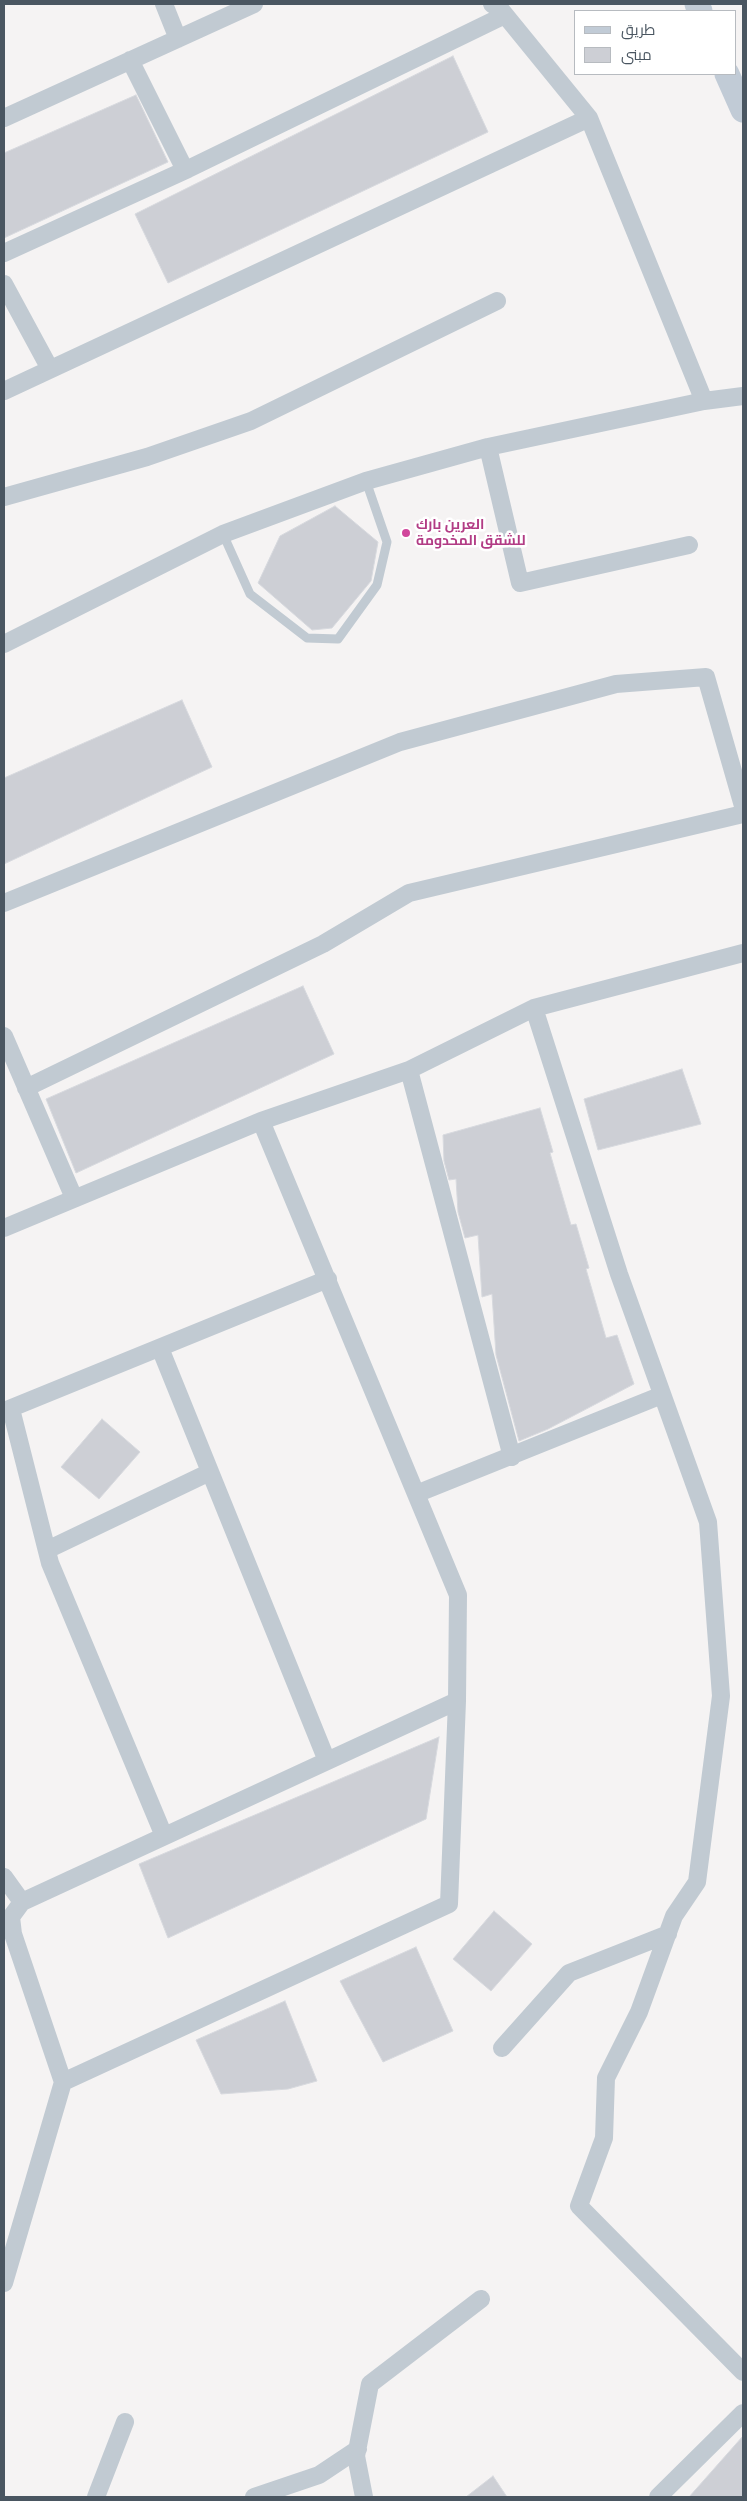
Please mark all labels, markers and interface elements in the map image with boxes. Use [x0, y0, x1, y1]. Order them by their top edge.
legend [574, 10, 737, 75]
text: طريق [621, 20, 655, 40]
text: مبنى [621, 45, 652, 65]
place label: العرين بارك للشقق المخدومة [416, 517, 526, 550]
marker: العرين بارك للشقق المخدومة [400, 527, 412, 539]

